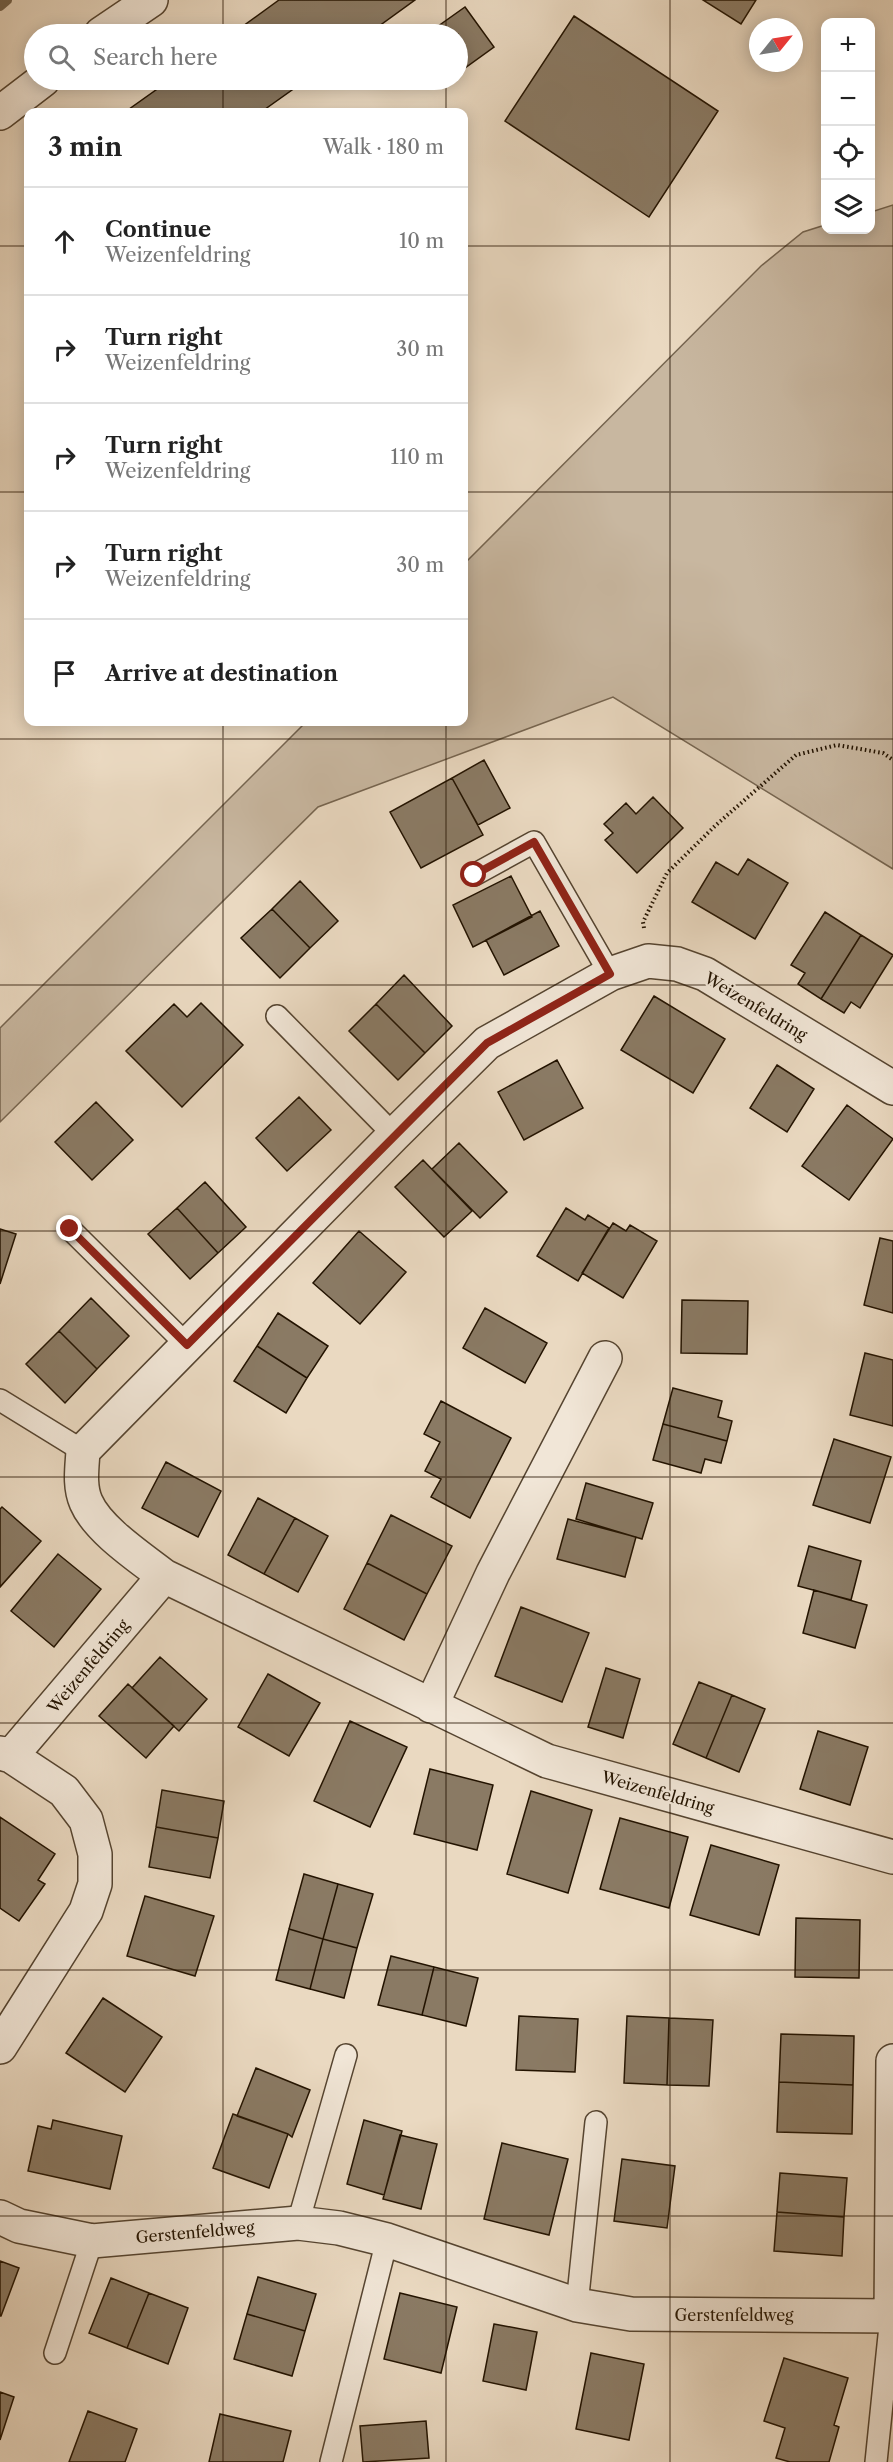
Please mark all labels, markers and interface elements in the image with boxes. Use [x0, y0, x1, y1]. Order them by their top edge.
north arrow [749, 18, 803, 72]
map controls [821, 18, 875, 234]
button: + [821, 18, 875, 72]
search box [24, 24, 468, 90]
icon: search [45, 41, 78, 74]
text: Search here [93, 44, 218, 71]
button: − [821, 72, 875, 126]
button: locate [821, 126, 875, 180]
text: 3 min [48, 131, 122, 163]
text: Walk · 180 m [323, 135, 444, 159]
button: layers [821, 180, 875, 234]
text: Continue [105, 216, 211, 243]
icon: ahead [48, 225, 81, 258]
text: 10 m [399, 229, 444, 253]
text: Weizenfeldring [105, 243, 250, 267]
text: Turn right [105, 324, 223, 351]
icon: right [48, 333, 81, 366]
text: 30 m [396, 337, 444, 361]
text: Weizenfeldring [105, 351, 250, 375]
text: Turn right [105, 432, 223, 459]
icon: right [48, 441, 81, 474]
text: 110 m [391, 445, 444, 469]
text: Weizenfeldring [105, 459, 250, 483]
text: Turn right [105, 540, 223, 567]
icon: right [48, 549, 81, 582]
text: 30 m [396, 553, 444, 577]
text: Weizenfeldring [105, 567, 250, 591]
icon: arrive [48, 657, 81, 690]
text: Arrive at destination [105, 660, 338, 687]
route start [460, 861, 486, 887]
street label: Weizenfeldring [700, 967, 811, 1045]
route end [56, 1215, 82, 1241]
street label: Weizenfeldring [42, 1615, 133, 1718]
street label: Weizenfeldring [598, 1766, 717, 1818]
street label: Gerstenfeldweg [135, 2217, 256, 2247]
street label: Gerstenfeldweg [674, 2305, 794, 2325]

